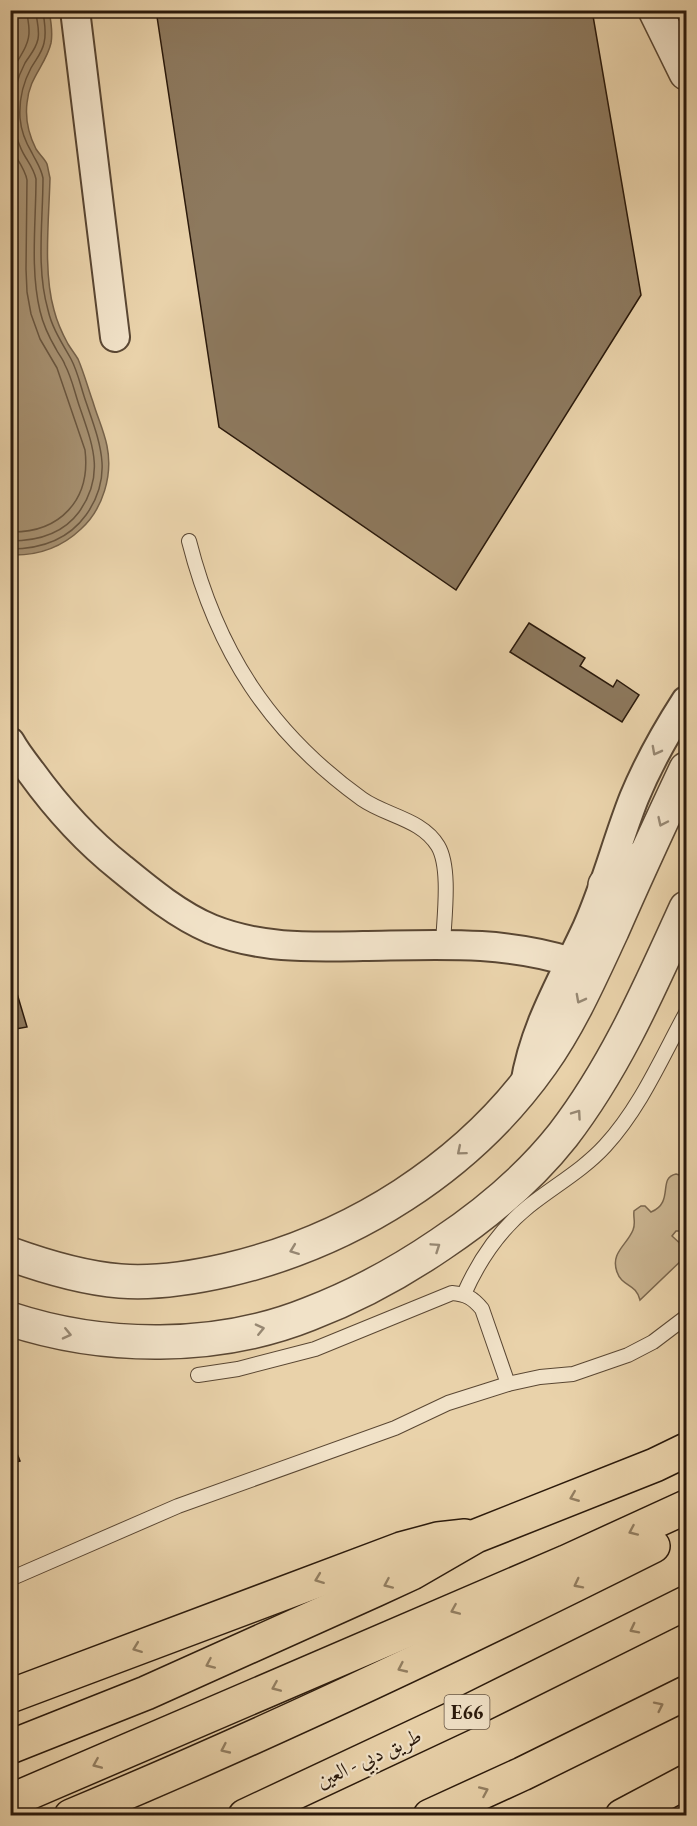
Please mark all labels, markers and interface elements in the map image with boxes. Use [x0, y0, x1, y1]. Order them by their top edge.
one-way arrow [652, 745, 663, 756]
one-way arrow [657, 815, 669, 826]
one-way arrow [576, 992, 587, 1003]
one-way arrow [570, 1110, 581, 1121]
one-way arrow [457, 1144, 468, 1155]
one-way arrow [289, 1243, 300, 1255]
one-way arrow [430, 1244, 441, 1255]
one-way arrow [255, 1323, 265, 1336]
one-way arrow [62, 1326, 72, 1339]
one-way arrow [570, 1490, 581, 1502]
one-way arrow [629, 1524, 640, 1536]
one-way arrow [315, 1572, 325, 1585]
one-way arrow [573, 1576, 584, 1588]
one-way arrow [383, 1577, 394, 1589]
one-way arrow [450, 1603, 461, 1615]
one-way arrow [630, 1621, 641, 1633]
one-way arrow [132, 1641, 143, 1654]
one-way arrow [205, 1657, 216, 1669]
one-way arrow [398, 1661, 409, 1673]
one-way arrow [271, 1680, 282, 1692]
road number: E66 [444, 1695, 490, 1729]
one-way arrow [653, 1702, 664, 1714]
street label: طريق دبي - العين [312, 1721, 428, 1797]
one-way arrow [220, 1742, 231, 1754]
one-way arrow [92, 1757, 103, 1769]
one-way arrow [477, 1787, 488, 1799]

